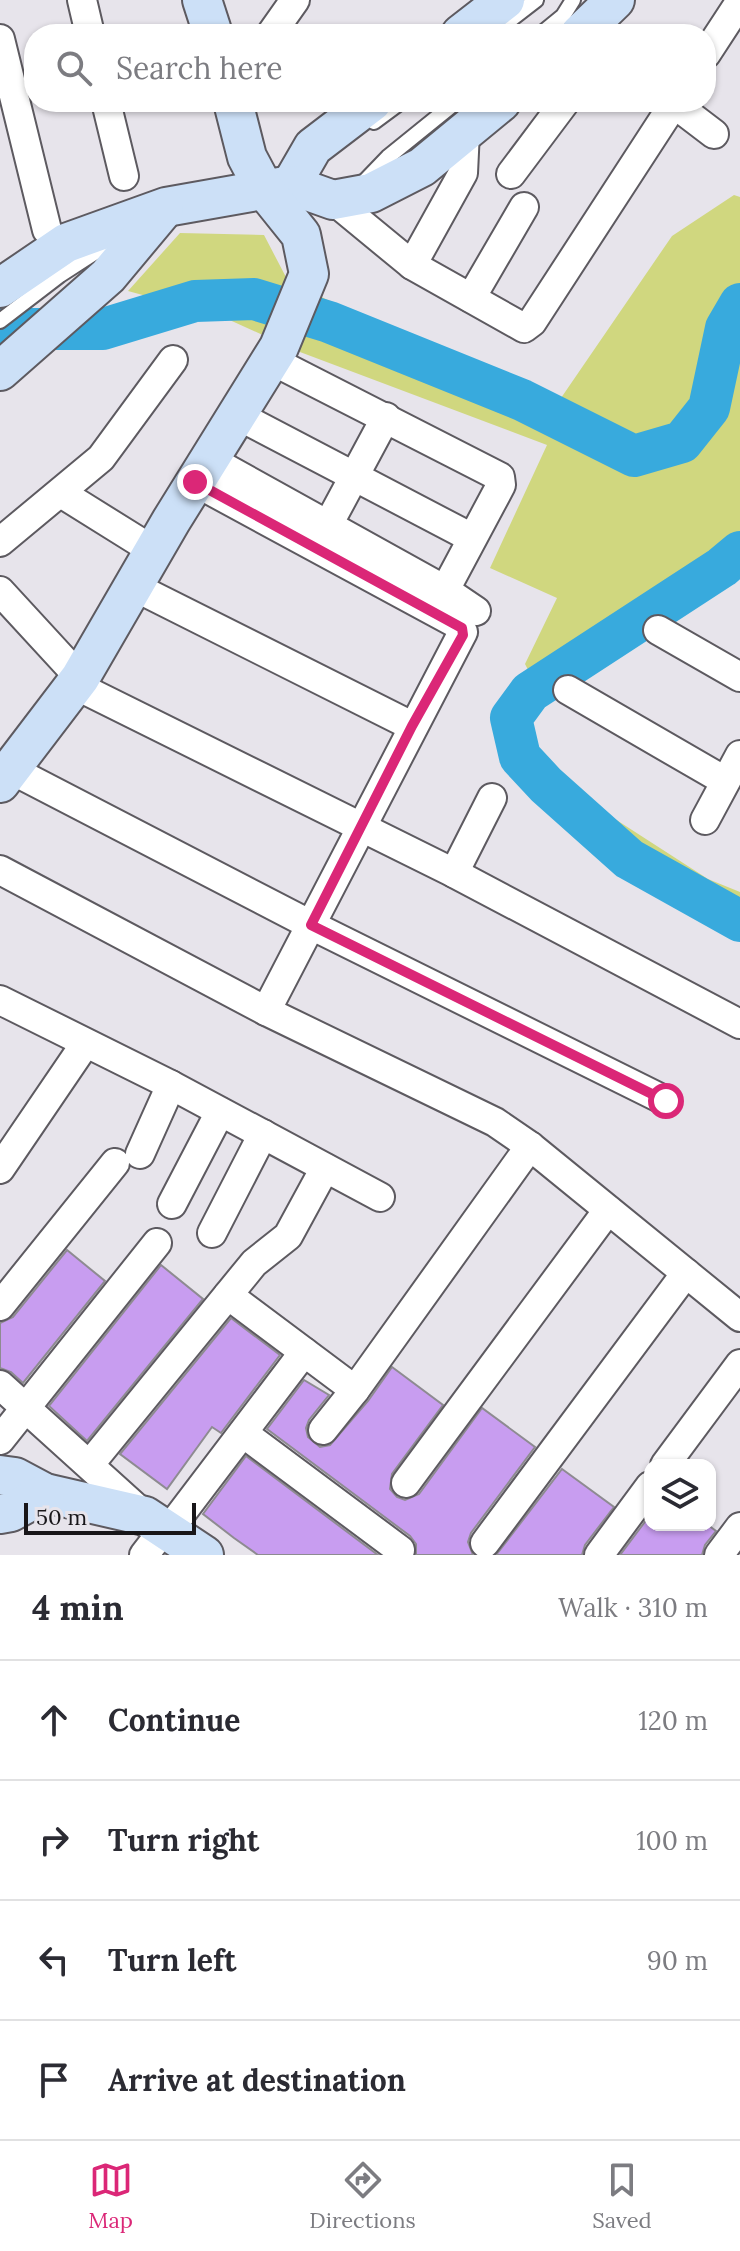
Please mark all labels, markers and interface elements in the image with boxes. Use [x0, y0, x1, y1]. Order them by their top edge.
search box [24, 24, 716, 112]
icon: search [52, 46, 96, 90]
text: Search here [116, 49, 283, 87]
route end [177, 464, 213, 500]
route start [648, 1083, 684, 1119]
map controls [644, 1459, 716, 1531]
button: layers [644, 1459, 716, 1531]
scale bar [24, 1499, 196, 1535]
text: 50 m [36, 1503, 87, 1531]
text: 4 min [32, 1586, 124, 1629]
text: Walk · 310 m [558, 1591, 708, 1624]
icon: ahead [32, 1698, 76, 1742]
text: Continue [108, 1701, 240, 1739]
text: 120 m [638, 1704, 708, 1737]
icon: right [32, 1818, 76, 1862]
text: Turn right [108, 1821, 259, 1859]
text: 100 m [636, 1824, 708, 1857]
icon: left [32, 1938, 76, 1982]
text: Turn left [108, 1941, 236, 1979]
text: 90 m [647, 1944, 708, 1977]
icon: arrive [32, 2058, 76, 2102]
text: Arrive at destination [108, 2061, 406, 2099]
tab: Map [88, 2158, 133, 2234]
tab: Directions [309, 2158, 416, 2234]
tab: Saved [592, 2158, 652, 2234]

